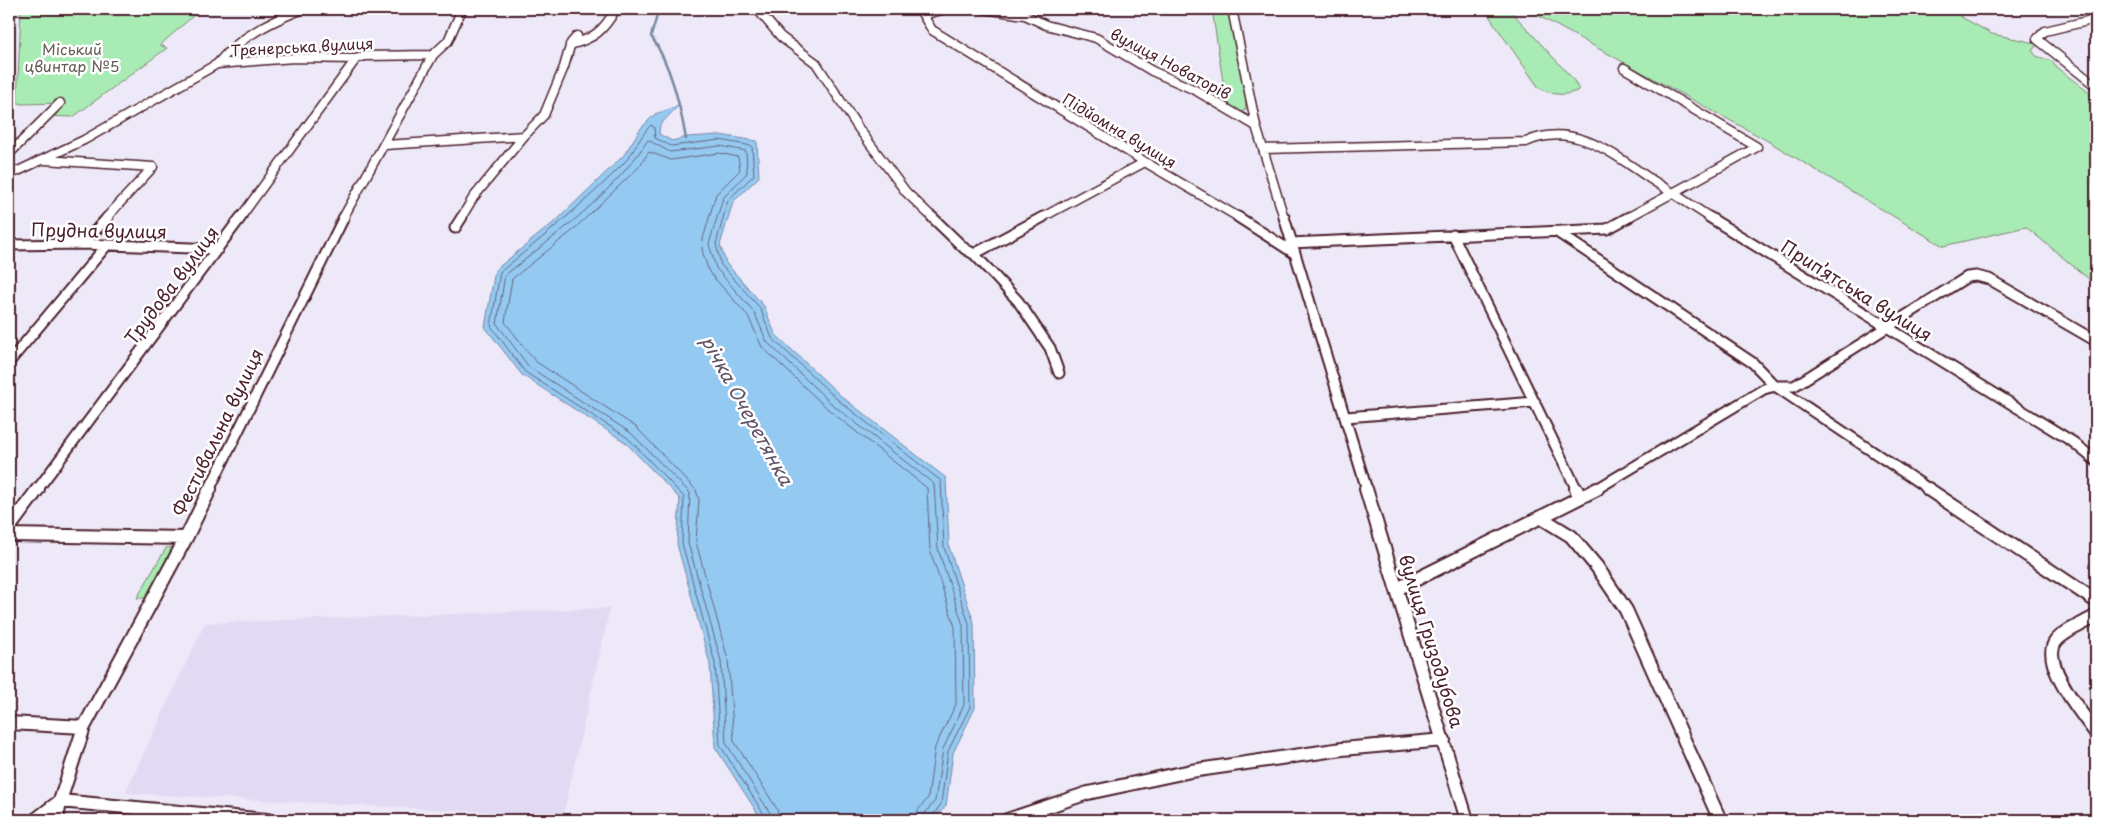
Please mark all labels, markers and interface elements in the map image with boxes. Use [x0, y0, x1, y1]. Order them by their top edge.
street label: вулиця Новаторів [1107, 22, 1235, 104]
street label: Тренерська вулиця [230, 31, 374, 61]
park label: Міський цвинтар №5 [25, 37, 119, 77]
street label: Підйомна вулиця [1059, 87, 1181, 173]
street label: Прудна вулиця [31, 215, 167, 245]
street label: Трудова вулиця [117, 220, 225, 350]
street label: Прип’ятська вулиця [1776, 232, 1938, 348]
water label: річка Очеретянка [695, 330, 801, 491]
street label: Фестивальна вулиця [165, 344, 269, 520]
street label: вулиця Гризодубова [1393, 551, 1471, 732]

